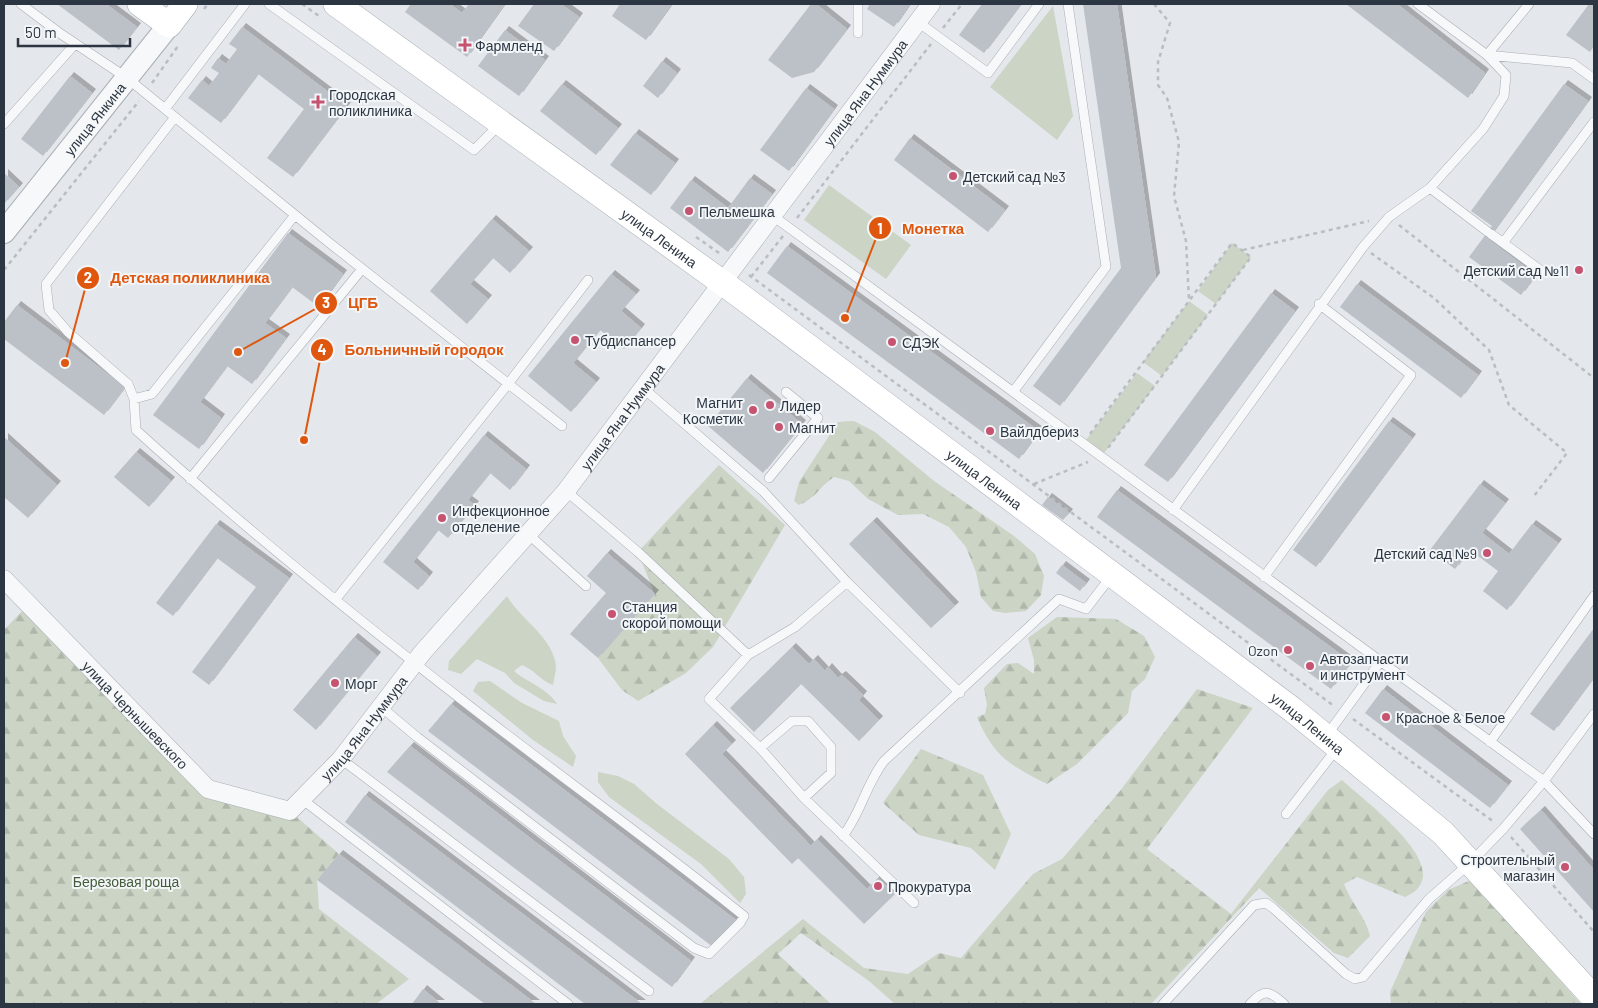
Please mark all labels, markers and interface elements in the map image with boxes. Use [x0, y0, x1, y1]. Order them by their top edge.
scale bar [18, 15, 130, 47]
text: 50 m [25, 23, 57, 41]
street label: улица Яна Нуммура [819, 36, 910, 149]
place label: Фармленд [475, 37, 543, 54]
marker: Фармленд [459, 39, 471, 51]
street label: улица Янкина [60, 78, 129, 159]
place label: Городская поликлиника [329, 86, 412, 119]
marker: Городская поликлиника [311, 95, 325, 109]
place label: Детский сад №3 [963, 168, 1066, 185]
marker: Детский сад №3 [947, 170, 959, 182]
place label: Пельмешка [699, 203, 775, 220]
street label: улица Ленина [618, 204, 701, 271]
marker: Пельмешка [683, 205, 695, 217]
callout: Монетка [867, 213, 974, 243]
text: 1 [877, 219, 883, 237]
text: Монетка [902, 219, 965, 237]
place label: Детский сад №11 [1464, 262, 1569, 279]
callout: Детская поликлиника [75, 263, 279, 293]
marker: Детский сад №11 [1573, 264, 1585, 276]
text: 2 [84, 268, 92, 286]
text: Детская поликлиника [110, 268, 270, 286]
callout: ЦГБ [313, 288, 388, 318]
text: 3 [322, 293, 330, 311]
text: ЦГБ [348, 293, 378, 311]
place label: Тубдиспансер [585, 332, 676, 349]
marker: Тубдиспансер [569, 334, 581, 346]
place label: СДЭК [902, 334, 940, 351]
callout: Больничный городок [309, 335, 513, 365]
marker: СДЭК [886, 336, 898, 348]
text: 4 [317, 340, 327, 358]
text: Больничный городок [345, 340, 504, 358]
street label: улица Яна Нуммура [577, 360, 667, 473]
place label: Магнит Косметик [683, 394, 744, 427]
place label: Лидер [780, 397, 821, 414]
marker: Лидер [764, 399, 776, 411]
marker: Магнит Косметик [747, 404, 759, 416]
place label: Магнит [789, 419, 836, 436]
marker: Магнит [773, 421, 785, 433]
place label: Вайлдбериз [1000, 423, 1079, 440]
marker: Вайлдбериз [984, 425, 996, 437]
street label: улица Ленина [944, 445, 1026, 513]
place label: Инфекционное отделение [452, 502, 550, 535]
marker: Инфекционное отделение [436, 512, 448, 524]
place label: Детский сад №9 [1374, 545, 1477, 562]
marker: Детский сад №9 [1481, 547, 1493, 559]
place label: Станция скорой помощи [622, 598, 721, 631]
marker: Станция скорой помощи [606, 608, 618, 620]
place label: Ozon [1248, 642, 1278, 659]
marker: Ozon [1282, 644, 1294, 656]
place label: Автозапчасти и инструмент [1320, 650, 1408, 683]
street label: улица Чернышевского [79, 657, 192, 772]
marker: Автозапчасти и инструмент [1304, 660, 1316, 672]
street label: улица Яна Нуммура [317, 672, 410, 783]
place label: Морг [345, 675, 378, 692]
marker: Морг [329, 677, 341, 689]
street label: улица Ленина [1268, 688, 1348, 758]
place label: Красное & Белое [1396, 709, 1505, 726]
marker: Красное & Белое [1380, 711, 1392, 723]
place label: Строительный магазин [1460, 851, 1555, 884]
marker: Строительный магазин [1559, 861, 1571, 873]
park label: Березовая роща [73, 873, 180, 890]
place label: Прокуратура [888, 878, 971, 895]
marker: Прокуратура [872, 880, 884, 892]

